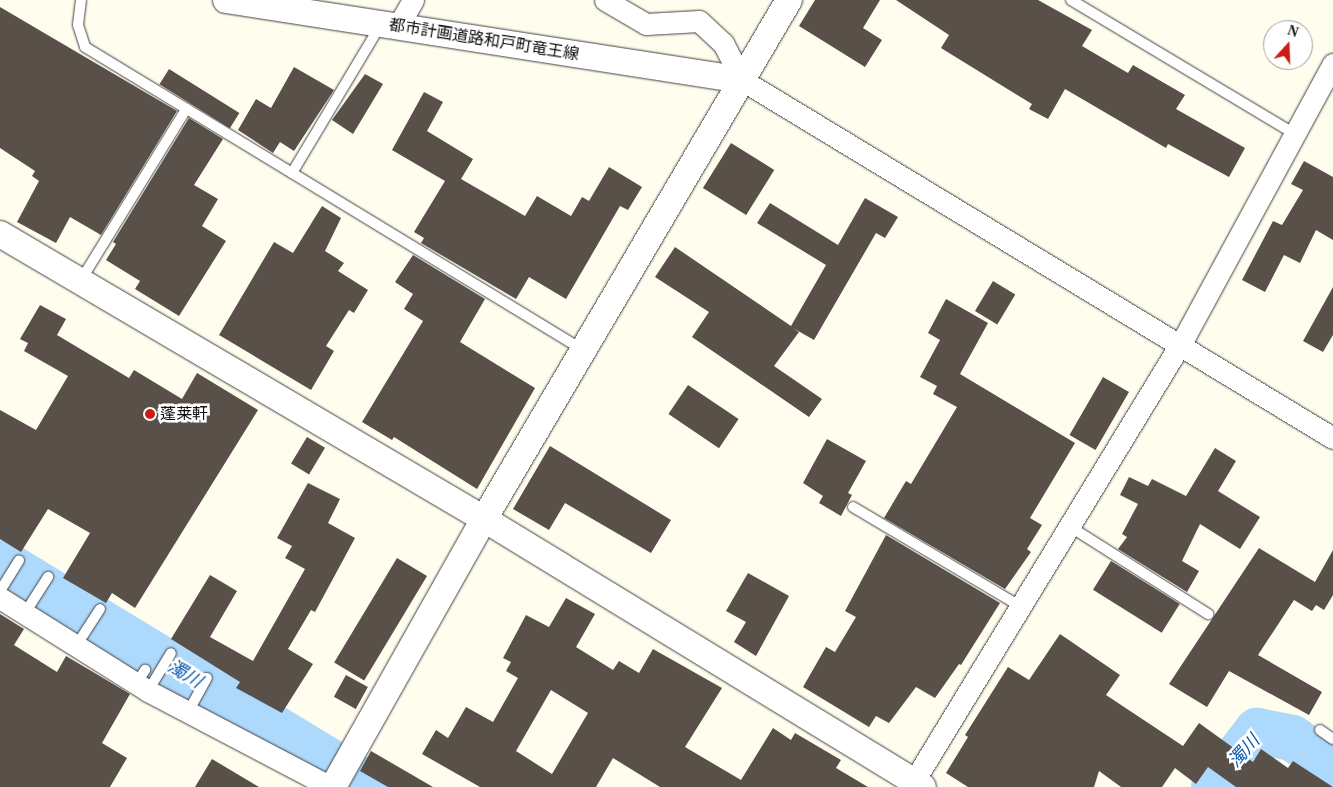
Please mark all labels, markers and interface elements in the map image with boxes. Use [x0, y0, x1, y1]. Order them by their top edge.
street label: 都市計画道路和戸町竜王線 [388, 16, 580, 64]
north arrow [1263, 20, 1313, 70]
text: N [1286, 23, 1300, 40]
place label: 蓬莱軒 [160, 404, 208, 424]
marker: 蓬莱軒 [144, 408, 156, 420]
water label: 濁川 [164, 655, 206, 693]
water label: 濁川 [1224, 730, 1264, 772]

